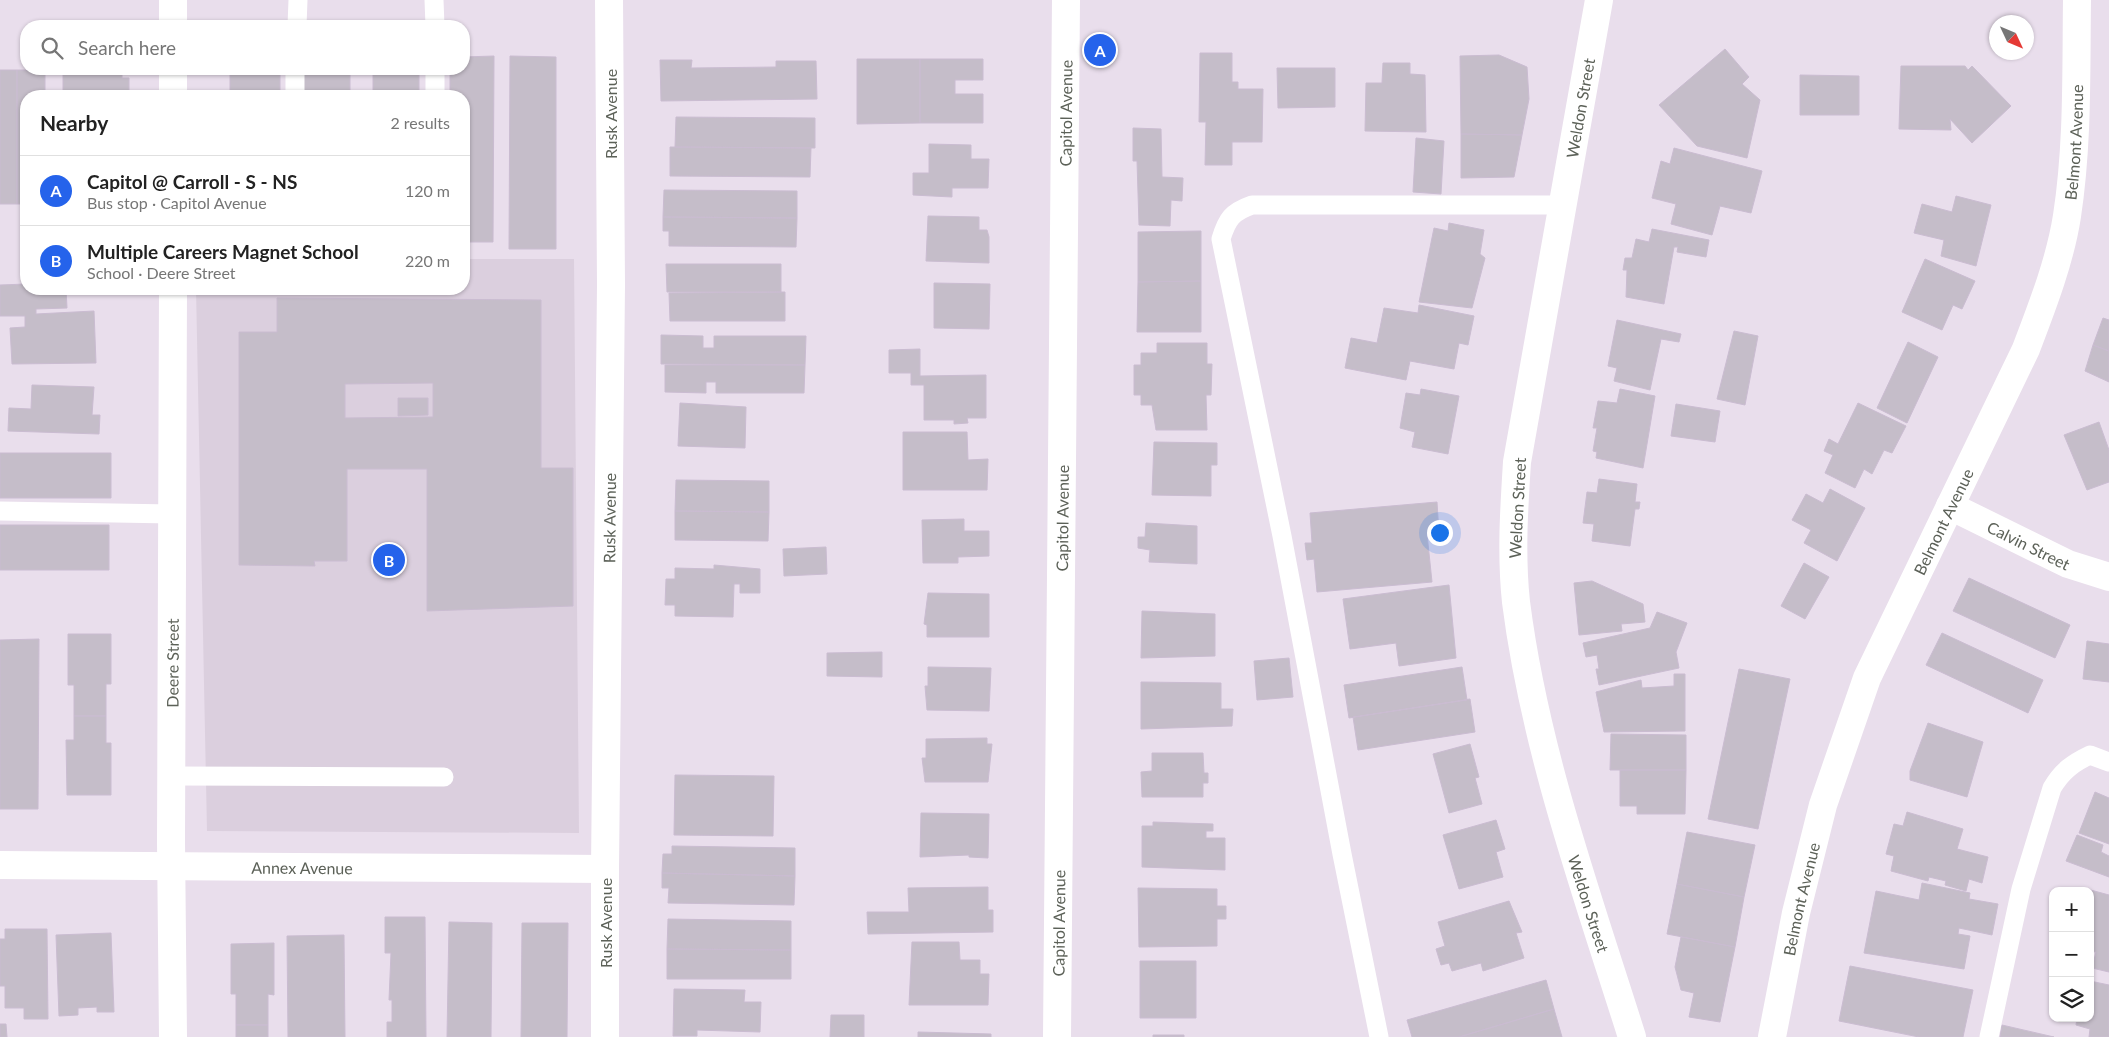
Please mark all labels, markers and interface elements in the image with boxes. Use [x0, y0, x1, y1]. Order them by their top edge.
north arrow [1989, 15, 2034, 60]
search box [20, 20, 470, 75]
pin: A [1084, 31, 1116, 69]
icon: search [38, 34, 66, 62]
text: Search here [78, 36, 176, 59]
street label: Weldon Street [1562, 56, 1598, 159]
street label: Capitol Avenue [1055, 60, 1075, 166]
street label: Rusk Avenue [601, 69, 620, 159]
street label: Belmont Avenue [2060, 84, 2086, 201]
text: Nearby [40, 110, 108, 135]
text: 2 results [390, 113, 450, 132]
text: Capitol @ Carroll - S - NS [87, 170, 297, 193]
text: A [50, 181, 62, 200]
text: 120 m [405, 181, 450, 200]
text: Bus stop · Capitol Avenue [87, 193, 267, 212]
text: Multiple Careers Magnet School [87, 240, 359, 263]
text: B [51, 251, 61, 270]
text: 220 m [405, 251, 450, 270]
text: School · Deere Street [87, 263, 236, 282]
street label: Weldon Street [1505, 457, 1529, 559]
street label: Capitol Avenue [1052, 465, 1071, 571]
street label: Belmont Avenue [1909, 465, 1976, 578]
street label: Rusk Avenue [599, 473, 619, 563]
street label: Calvin Street [1984, 516, 2074, 573]
your location [1427, 520, 1453, 546]
pin: B [373, 541, 405, 579]
street label: Deere Street [162, 618, 181, 708]
street label: Belmont Avenue [1778, 840, 1823, 957]
street label: Weldon Street [1565, 852, 1614, 955]
street label: Annex Avenue [251, 857, 353, 877]
street label: Capitol Avenue [1048, 870, 1068, 976]
street label: Rusk Avenue [596, 878, 615, 968]
map controls [2049, 887, 2094, 1022]
button: + [2049, 887, 2094, 932]
button: − [2049, 932, 2094, 977]
button: layers [2049, 977, 2094, 1022]

